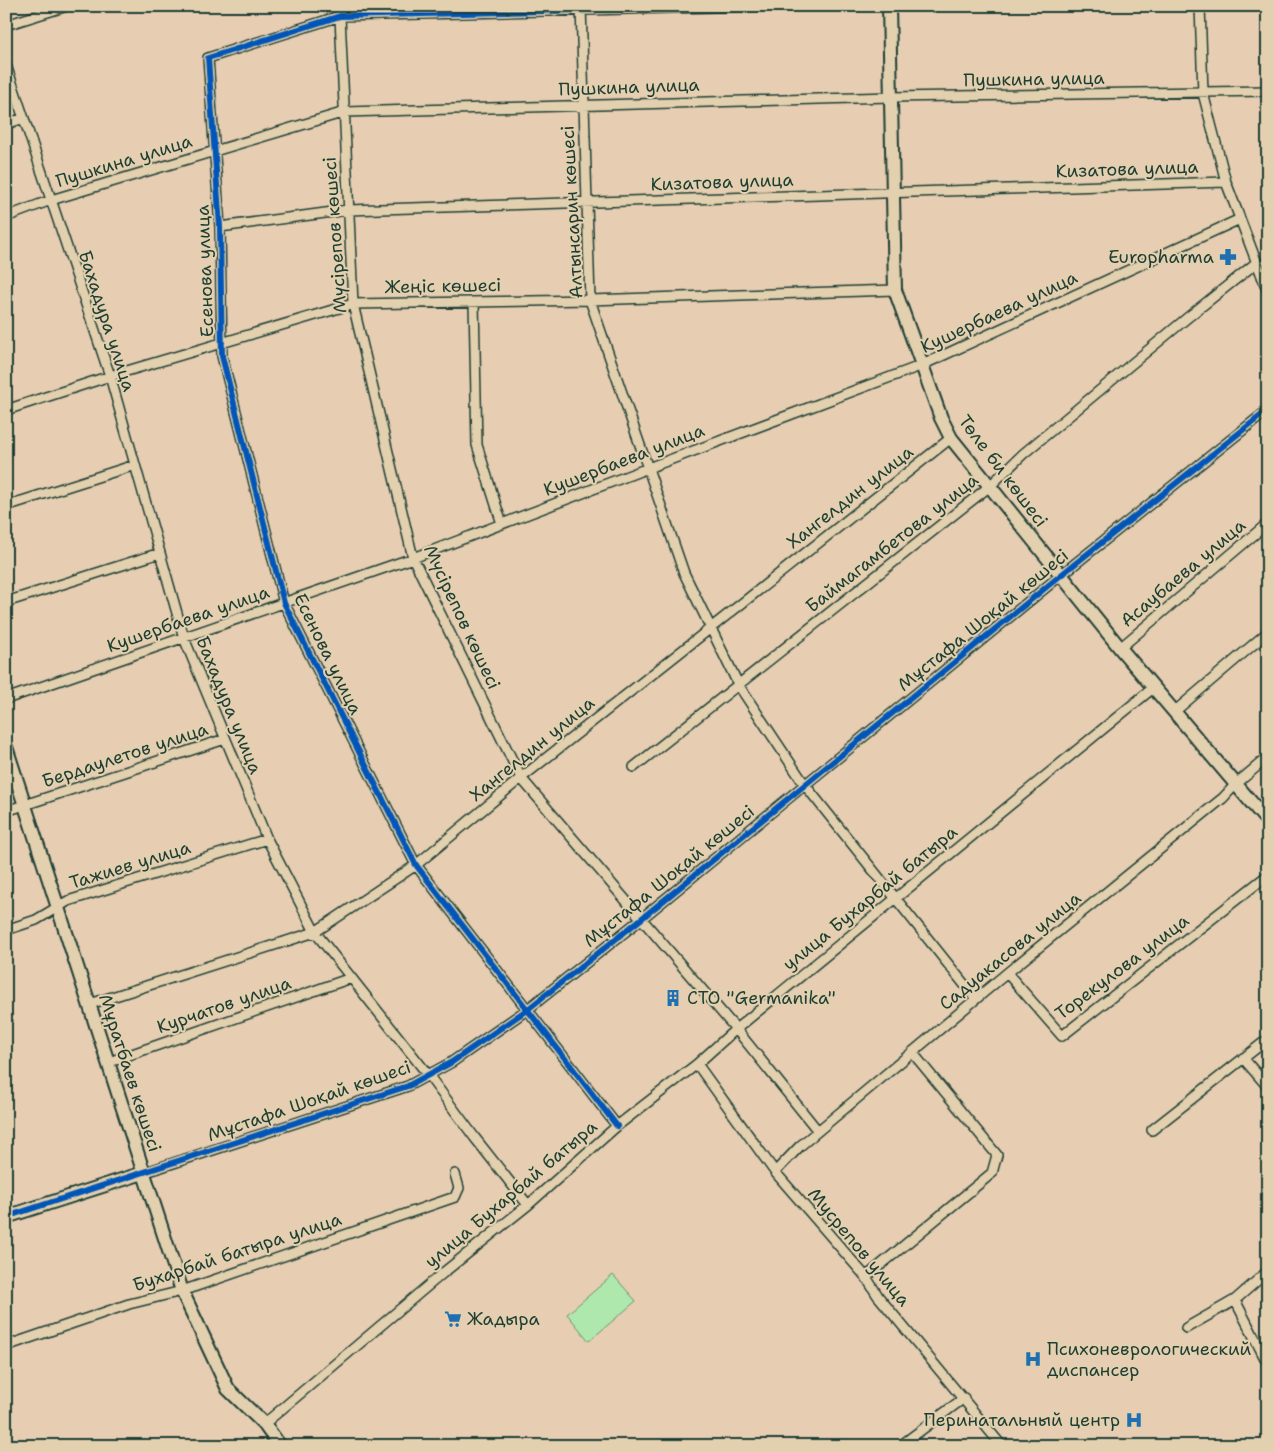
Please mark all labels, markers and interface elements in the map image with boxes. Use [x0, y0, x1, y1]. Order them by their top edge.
street label: Пушкина улица [963, 66, 1105, 92]
street label: Пушкина улица [558, 73, 700, 101]
street label: Алтынсарин көшесі [555, 125, 589, 299]
street label: Пушкина улица [53, 129, 195, 193]
street label: Кизатова улица [1055, 155, 1199, 183]
street label: Мүсірепов көшесі [318, 156, 352, 314]
street label: Кизатова улица [650, 168, 794, 196]
street label: Есенова улица [191, 204, 219, 338]
place label: Europharma [1108, 245, 1214, 269]
street label: Бахадура улица [73, 247, 141, 395]
pharmacy icon: Europharma [1218, 247, 1238, 267]
street label: Кушербаева улица [917, 265, 1081, 359]
street label: Жеңіс көшесі [384, 273, 502, 299]
street label: Төле би көшесі [953, 410, 1053, 532]
street label: Кушербаева улица [540, 418, 708, 502]
street label: Хангелдин улица [782, 440, 918, 554]
street label: Баймагамбетова улица [801, 468, 983, 618]
street label: Асаубаева улица [1115, 514, 1251, 632]
street label: Мүсірепов көшесі [418, 541, 506, 693]
street label: Мұстафа Шоқай көшесі [892, 543, 1074, 697]
street label: Кушербаева улица [104, 580, 272, 658]
street label: Есенова улица [288, 589, 368, 719]
street label: Бахадура улица [190, 632, 268, 778]
street label: Хангелдин улица [464, 691, 600, 807]
street label: Бердаулетов улица [39, 717, 211, 793]
street label: Мұстафа Шоқай көшесі [578, 799, 760, 953]
street label: улица Бухарбай батыра [778, 820, 962, 976]
street label: Тажиев улица [67, 835, 193, 895]
street label: Садуакасова улица [934, 886, 1086, 1016]
street label: Торекулова улица [1050, 909, 1194, 1025]
street label: Курчатов улица [154, 971, 294, 1039]
place label: СТО "Germanika" [687, 986, 836, 1010]
building icon: СТО "Germanika" [663, 988, 683, 1008]
street label: Мұратбаев көшесі [93, 991, 167, 1155]
street label: Мұстафа Шоқай көшесі [204, 1055, 414, 1147]
street label: улица Бухарбай батыра [420, 1115, 602, 1273]
street label: Мусрепов улица [802, 1183, 916, 1311]
street label: Бухарбай батыра улица [130, 1207, 344, 1297]
place label: Жадыра [467, 1307, 540, 1331]
supermarket icon: Жадыра [443, 1309, 463, 1329]
place label: Психоневрологический диспансер [1047, 1337, 1251, 1382]
hospital icon: Психоневрологический диспансер [1023, 1349, 1043, 1369]
place label: Перинатальный центр [924, 1408, 1120, 1432]
hospital icon: Перинатальный центр [1124, 1410, 1144, 1430]

